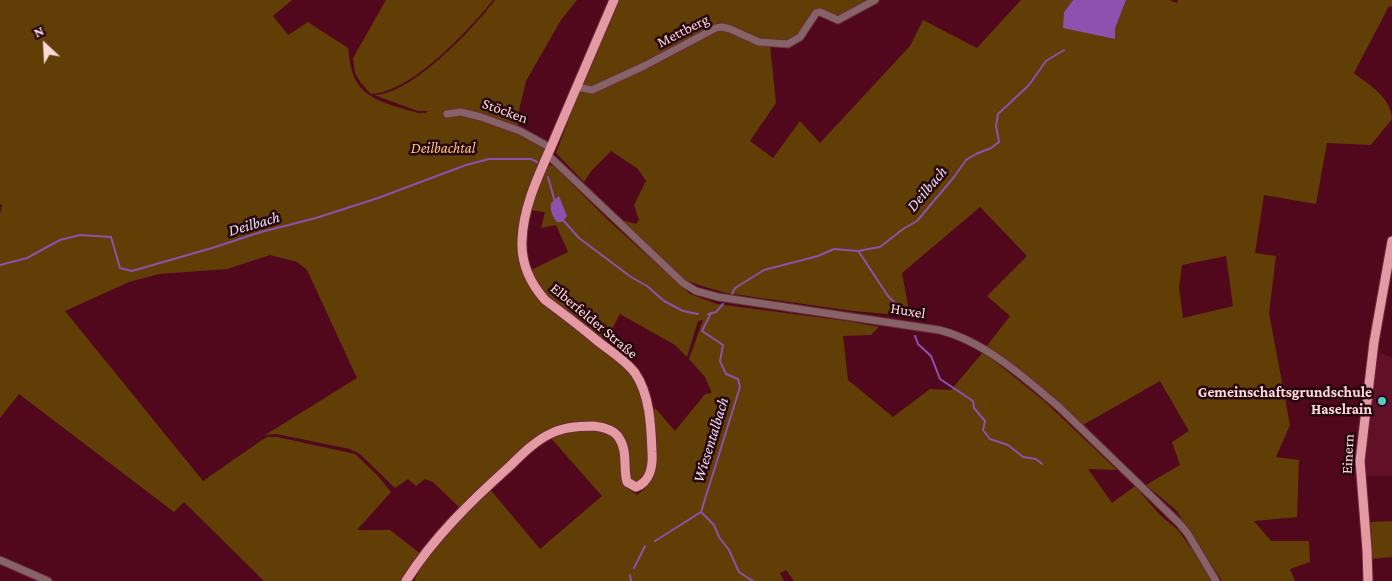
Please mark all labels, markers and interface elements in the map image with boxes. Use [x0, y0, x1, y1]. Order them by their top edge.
street label: Mettberg [654, 10, 712, 52]
north arrow [20, 20, 70, 70]
text: N [31, 22, 46, 41]
street label: Stöcken [480, 94, 530, 128]
park label: Deilbachtal [411, 139, 475, 157]
water label: Deilbach [903, 163, 951, 215]
water label: Deilbach [226, 207, 282, 241]
street label: Elberfelder Straße [547, 279, 641, 363]
street label: Huxel [889, 299, 927, 323]
place label: Gemeinschaftsgrundschule Haselrain [1198, 383, 1372, 418]
water label: Wiesentalbach [689, 395, 733, 485]
marker: Gemeinschaftsgrundschule Haselrain [1376, 395, 1388, 407]
street label: Einern [1338, 434, 1358, 474]

